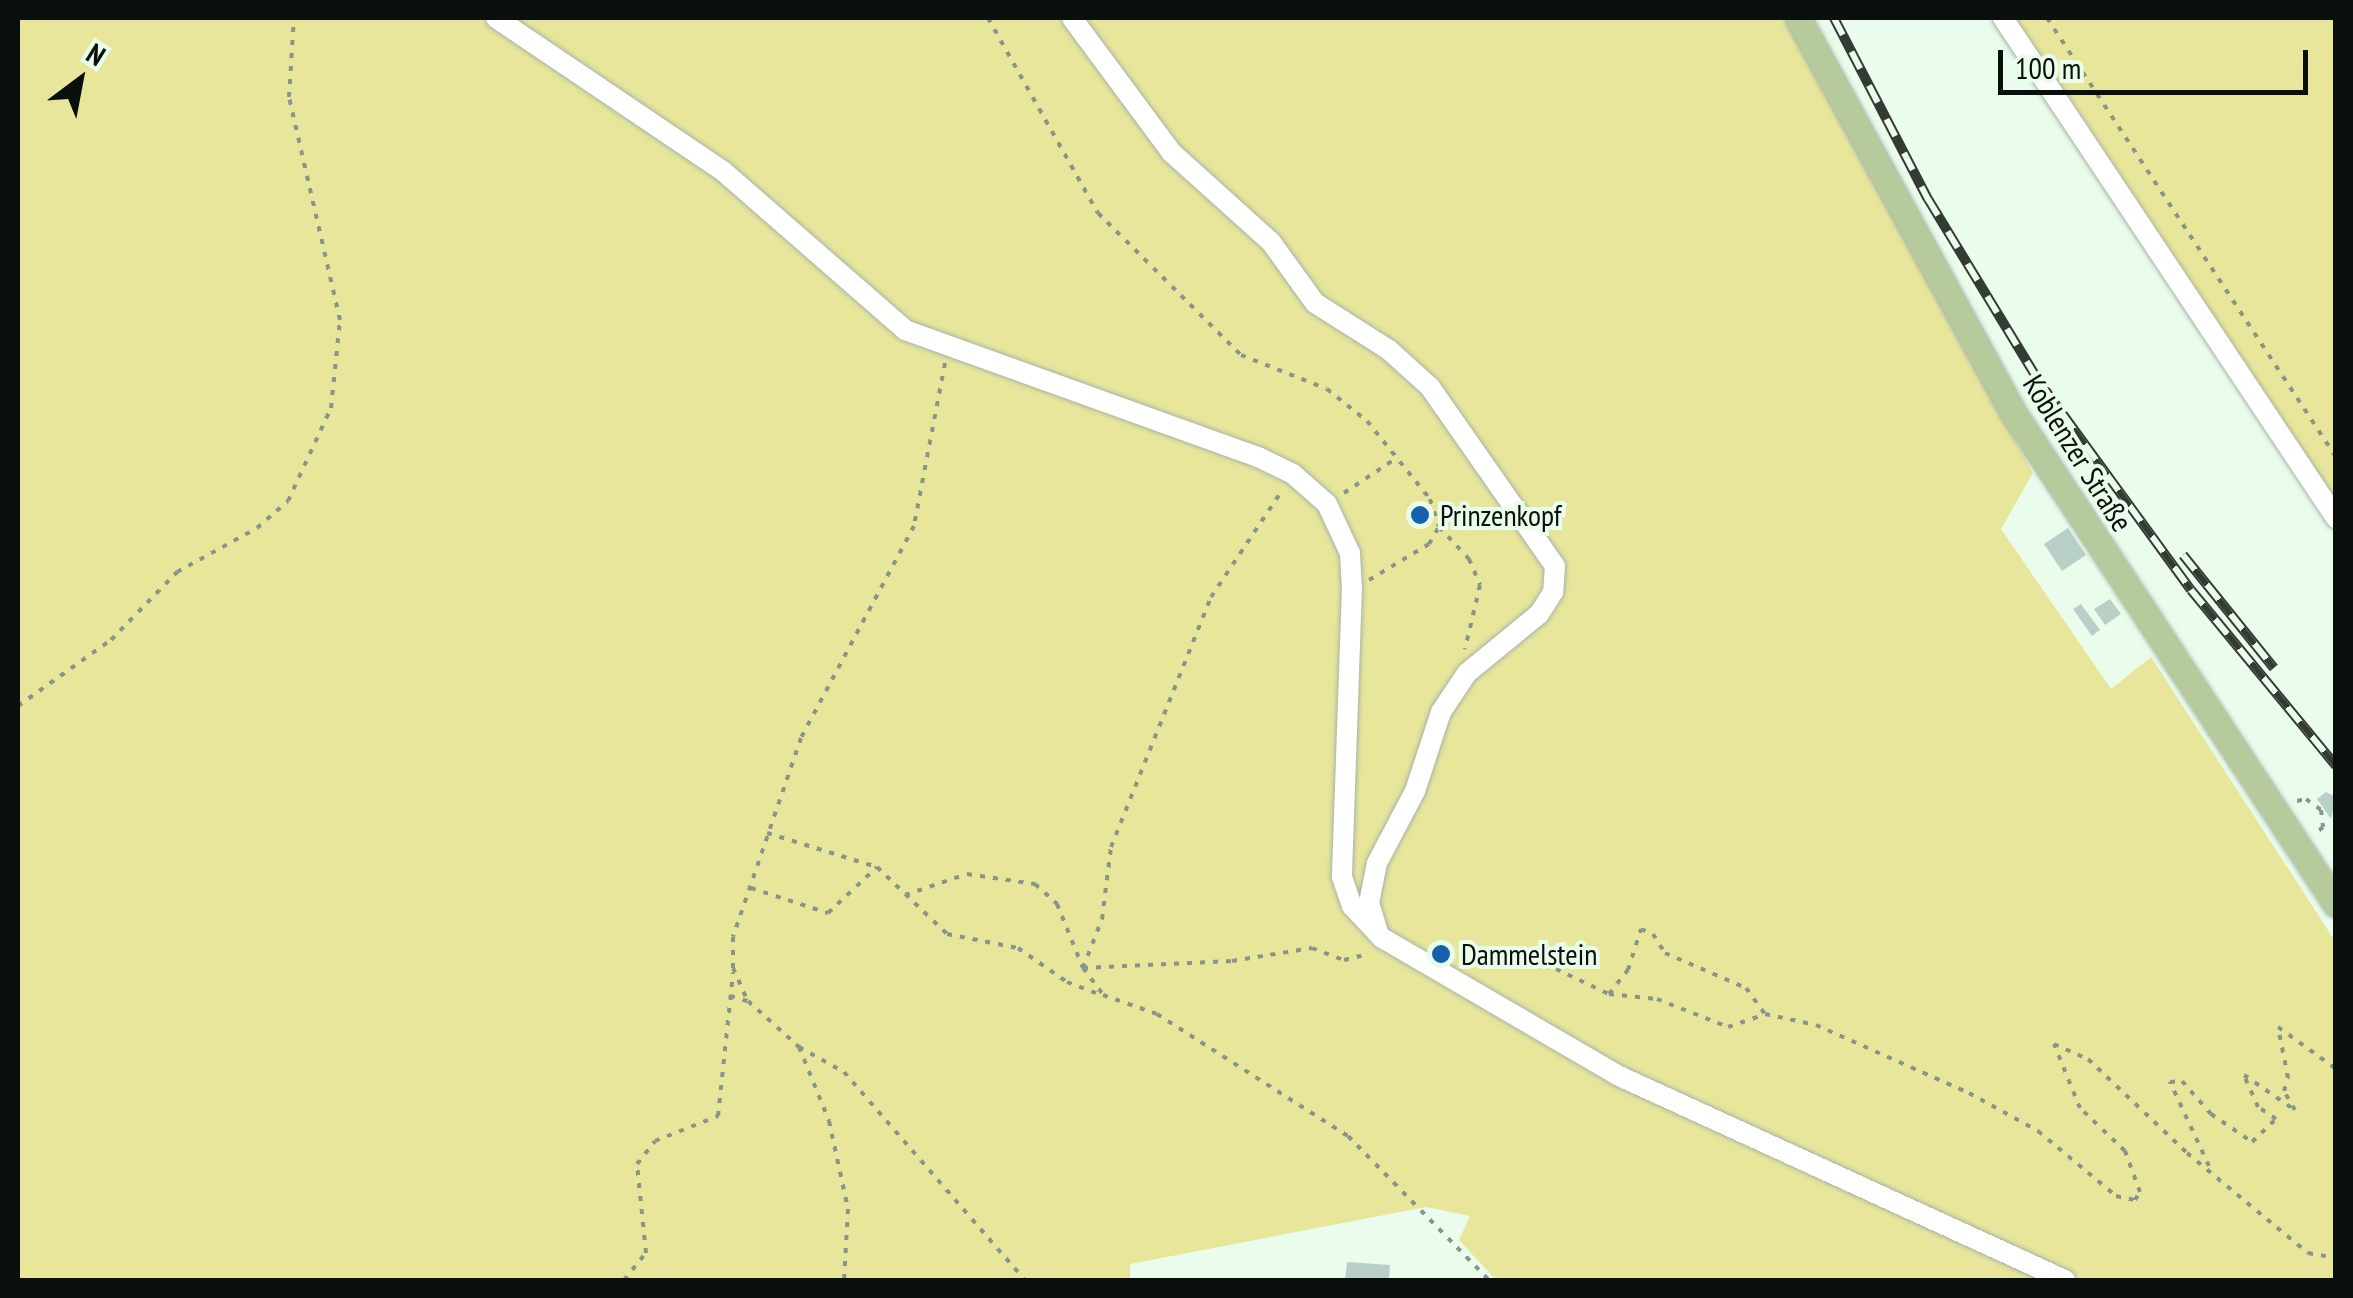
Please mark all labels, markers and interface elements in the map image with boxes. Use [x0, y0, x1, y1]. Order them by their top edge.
north arrow [30, 30, 130, 130]
scale bar [2003, 30, 2313, 92]
text: N [80, 34, 112, 74]
text: 100 m [2015, 48, 2081, 87]
street label: Koblenzer Straße [2016, 368, 2140, 538]
place label: Prinzenkopf [1440, 497, 1561, 533]
marker: Prinzenkopf [1409, 504, 1431, 526]
place label: Dammelstein [1461, 936, 1597, 972]
marker: Dammelstein [1430, 943, 1452, 965]

